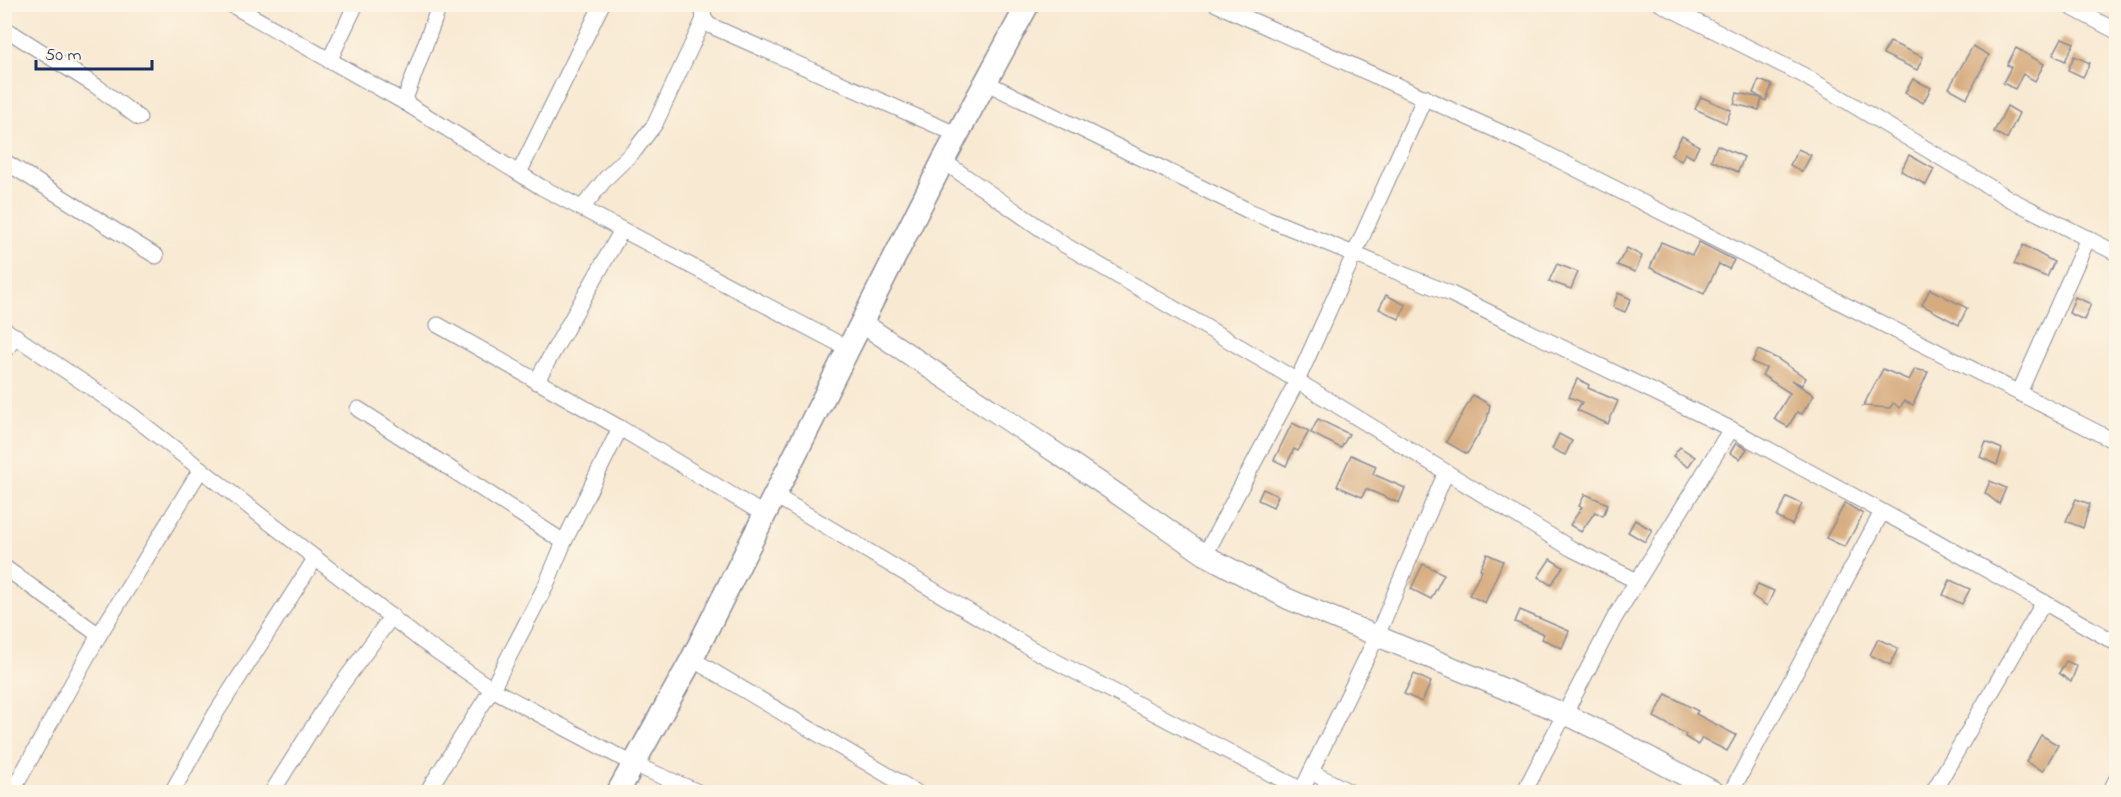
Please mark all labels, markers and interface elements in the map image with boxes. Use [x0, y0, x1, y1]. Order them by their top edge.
scale bar [36, 33, 152, 71]
text: 50 m [45, 43, 82, 69]

